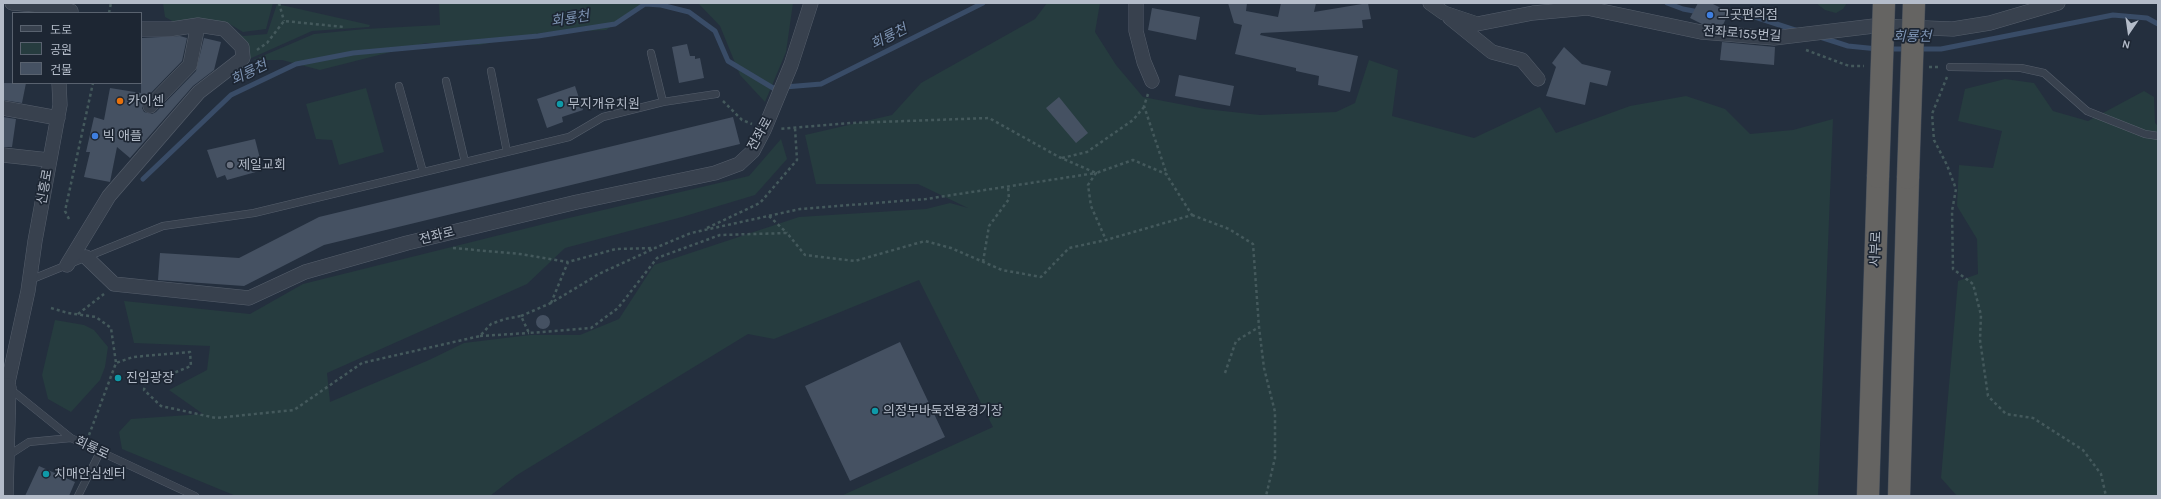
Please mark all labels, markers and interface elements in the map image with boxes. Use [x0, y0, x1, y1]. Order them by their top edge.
place label: 그곳편의점 [1718, 7, 1778, 23]
water label: 회룡천 [550, 8, 590, 30]
marker: 그곳편의점 [1705, 10, 1715, 20]
legend [12, 12, 142, 84]
north arrow [2109, 12, 2149, 52]
water label: 회룡천 [868, 21, 910, 53]
text: 도로 [50, 23, 72, 37]
street label: 전좌로155번길 [1702, 23, 1782, 45]
water label: 회룡천 [1893, 29, 1931, 45]
text: N [2121, 37, 2132, 51]
text: 공원 [50, 43, 72, 57]
water label: 회룡천 [228, 57, 270, 89]
text: 건물 [50, 63, 72, 77]
place label: 카이센 [128, 93, 164, 109]
marker: 카이센 [115, 96, 125, 106]
place label: 무지개유치원 [568, 96, 640, 112]
marker: 무지개유치원 [555, 99, 565, 109]
street label: 전좌로 [744, 115, 776, 153]
place label: 빅 애플 [103, 128, 142, 144]
marker: 빅 애플 [90, 131, 100, 141]
place label: 제일교회 [238, 157, 286, 173]
marker: 제일교회 [225, 160, 235, 170]
street label: 신흥로 [34, 168, 56, 206]
street label: 전좌로 [418, 224, 456, 248]
street label: 서부로 [1868, 231, 1884, 267]
place label: 진입광장 [126, 370, 174, 386]
marker: 진입광장 [113, 373, 123, 383]
place label: 의정부바둑전용경기장 [883, 403, 1003, 419]
marker: 의정부바둑전용경기장 [870, 406, 880, 416]
street label: 회룡로 [72, 433, 112, 463]
place label: 치매안심센터 [54, 466, 126, 482]
marker: 치매안심센터 [41, 469, 51, 479]

